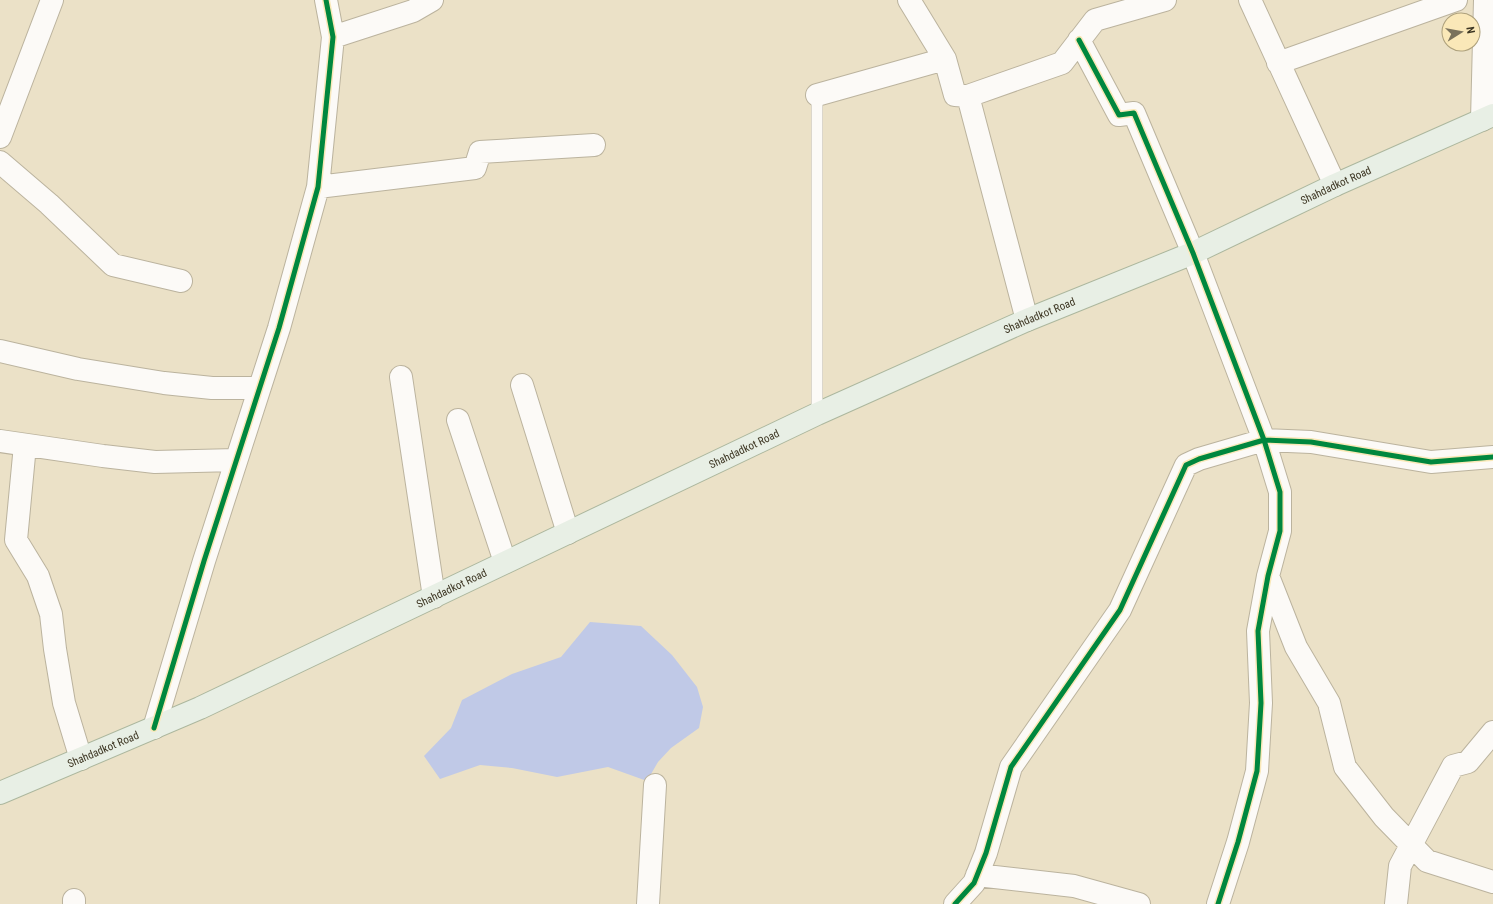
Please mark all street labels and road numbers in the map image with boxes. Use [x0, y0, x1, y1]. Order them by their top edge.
street label: Shahdadkot Road [1299, 164, 1373, 207]
street label: Shahdadkot Road [1002, 295, 1077, 337]
street label: Shahdadkot Road [707, 427, 782, 471]
street label: Shahdadkot Road [415, 566, 489, 611]
street label: Shahdadkot Road [66, 729, 141, 771]

